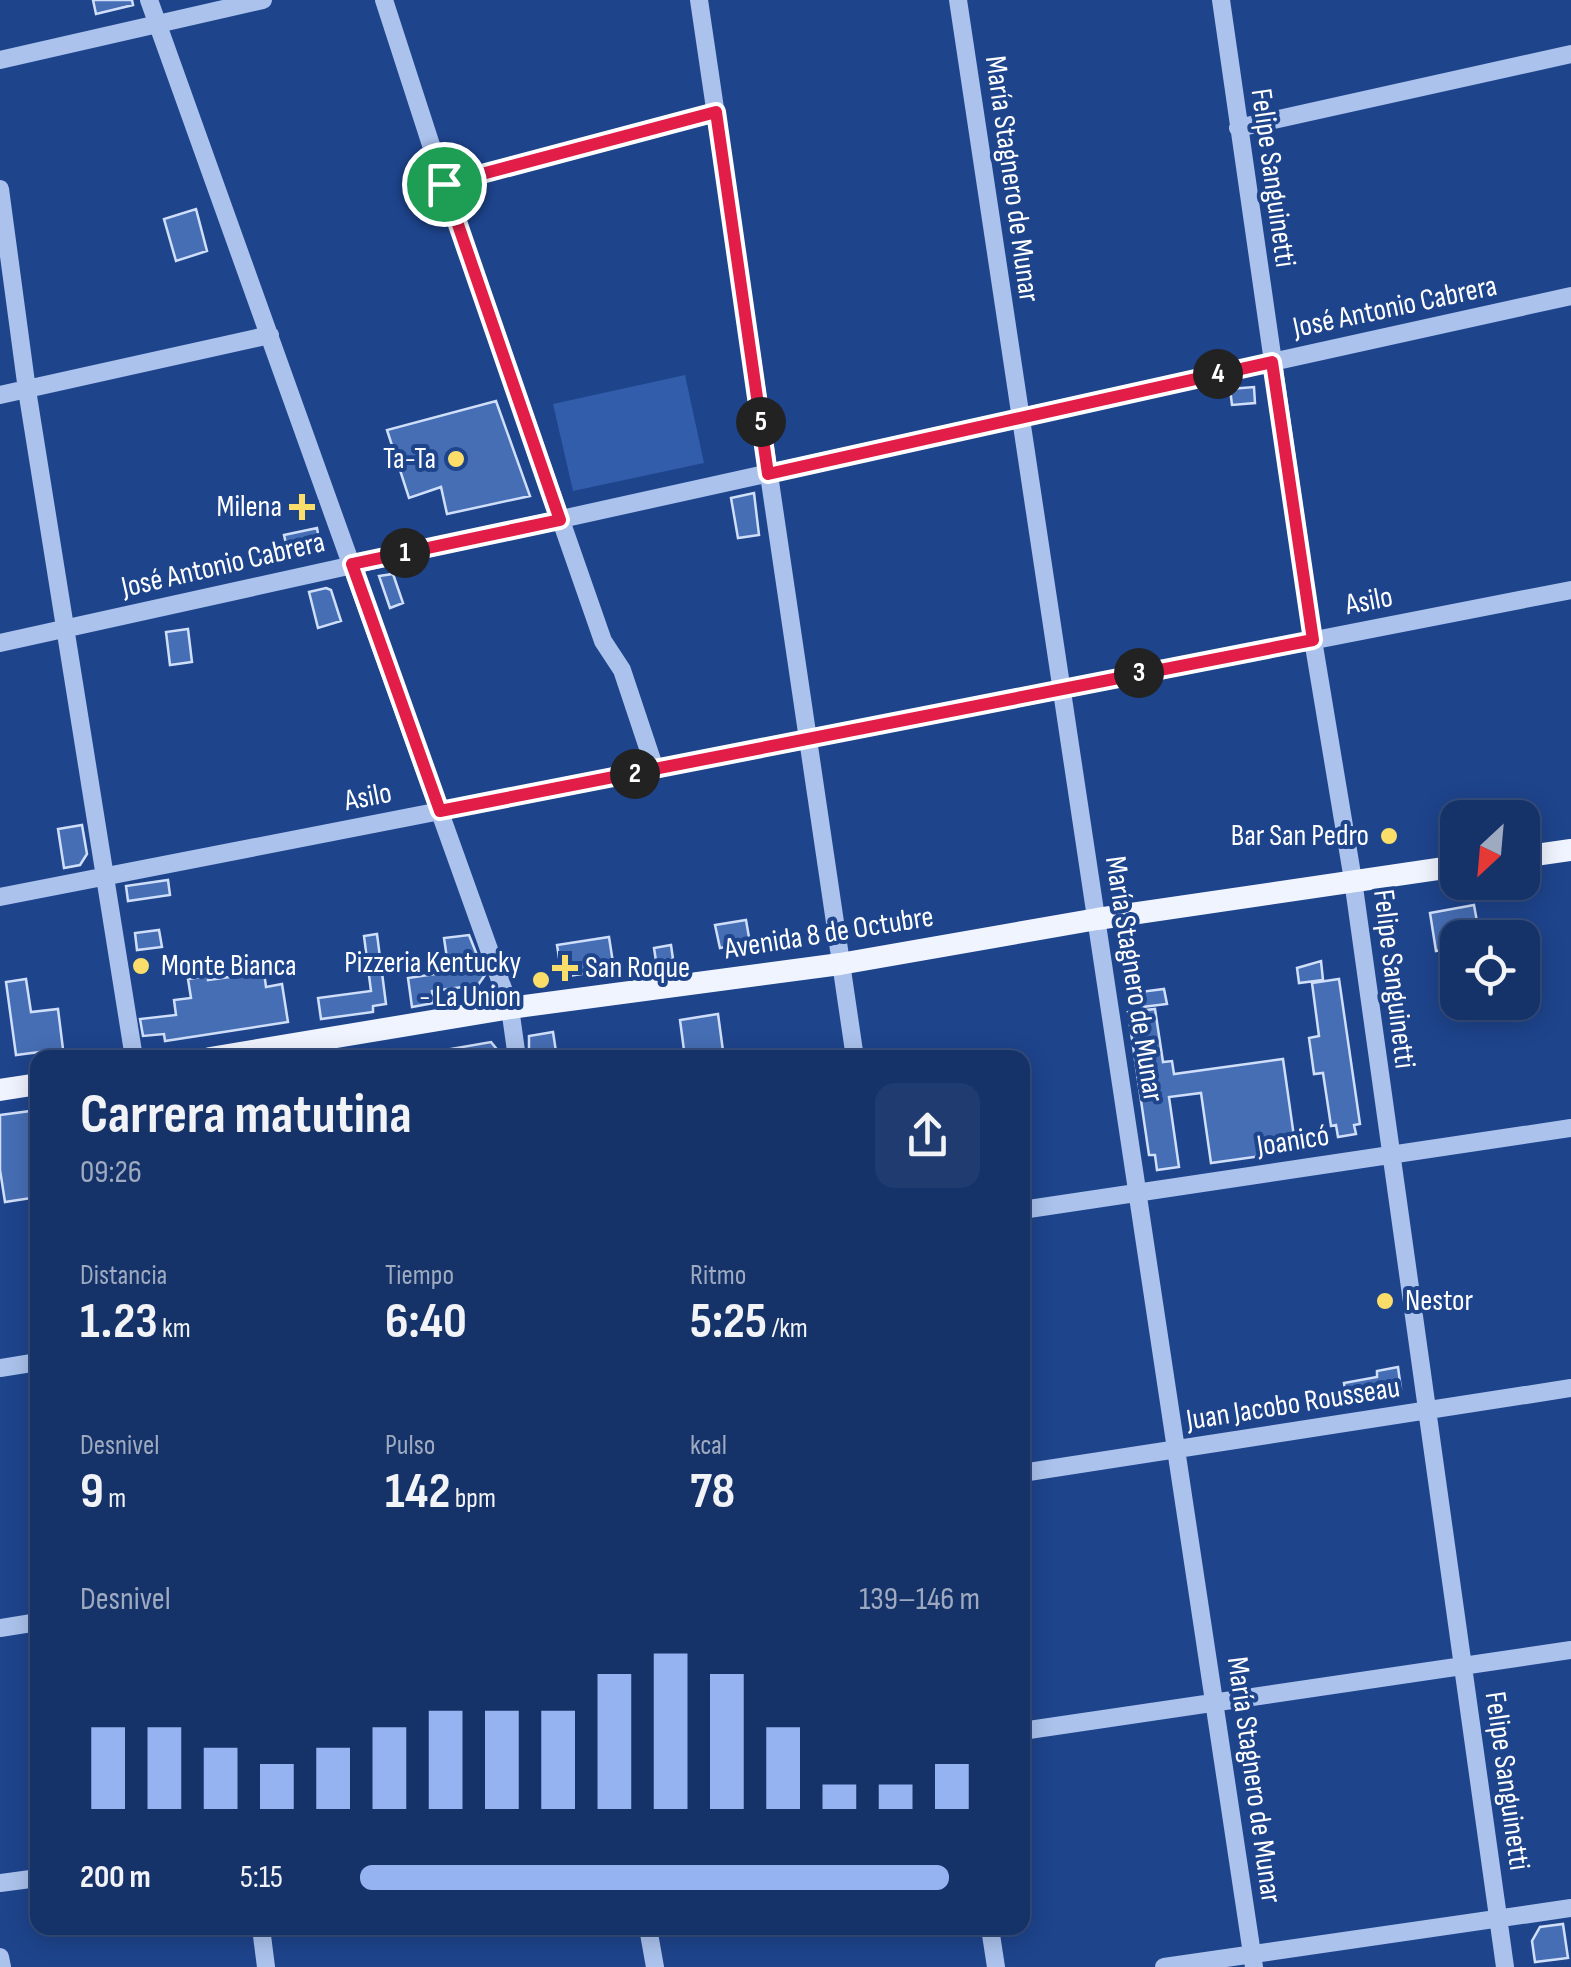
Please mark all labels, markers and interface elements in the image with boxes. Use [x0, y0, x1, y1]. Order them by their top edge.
street label: María Stagnero de Munar [977, 54, 1047, 305]
street label: Felipe Sanguinetti [1243, 86, 1303, 270]
pin [402, 142, 487, 227]
icon: arrive [417, 157, 472, 212]
street label: José Antonio Cabrera [1289, 268, 1500, 346]
pin: 4 [1193, 349, 1243, 399]
text: 4 [1211, 357, 1225, 390]
pin: 5 [736, 397, 786, 447]
text: 5 [755, 405, 767, 438]
place label: Ta-Ta [383, 441, 436, 477]
marker: Ta-Ta [445, 448, 467, 470]
place label: Milena [217, 489, 282, 525]
marker: Milena [291, 496, 313, 518]
street label: José Antonio Cabrera [117, 524, 328, 606]
pin: 1 [380, 528, 430, 578]
text: 1 [400, 536, 410, 569]
street label: Asilo [1341, 579, 1396, 623]
pin: 3 [1114, 648, 1164, 698]
text: 3 [1133, 656, 1145, 689]
pin: 2 [610, 749, 660, 799]
text: 2 [629, 757, 641, 790]
street label: Asilo [340, 775, 395, 819]
north arrow [1440, 800, 1540, 900]
map controls [1440, 800, 1540, 1020]
place label: Bar San Pedro [1231, 818, 1369, 854]
marker: Bar San Pedro [1378, 825, 1400, 847]
street label: María Stagnero de Munar [1097, 854, 1171, 1105]
street label: Felipe Sanguinetti [1365, 887, 1423, 1071]
street label: Avenida 8 de Octubre [721, 899, 936, 967]
button: locate [1440, 920, 1540, 1020]
place label: Pizzeria Kentucky - La Union [344, 945, 521, 1015]
place label: Monte Bianca [161, 948, 297, 984]
place label: San Roque [585, 950, 690, 986]
marker: Monte Bianca [130, 955, 152, 977]
marker: San Roque [554, 957, 576, 979]
marker: Pizzeria Kentucky - La Union [530, 969, 552, 991]
text: Carrera matutina [80, 1082, 412, 1149]
button: share [875, 1083, 980, 1188]
street label: Joanicó [1253, 1118, 1332, 1165]
text: 09:26 [80, 1153, 142, 1192]
text: Distancia [80, 1259, 167, 1292]
text: Tiempo [385, 1259, 454, 1292]
text: Ritmo [690, 1259, 746, 1292]
place label: Nestor [1405, 1283, 1473, 1319]
marker: Nestor [1374, 1290, 1396, 1312]
text: 1.23 [80, 1292, 158, 1352]
text: 6:40 [385, 1292, 467, 1352]
text: 5:25 [690, 1292, 767, 1352]
text: km [158, 1312, 191, 1345]
text: /km [767, 1312, 808, 1345]
street label: Juan Jacobo Rousseau [1183, 1369, 1402, 1439]
text: Desnivel [80, 1429, 159, 1462]
text: Pulso [385, 1429, 435, 1462]
text: kcal [690, 1429, 727, 1462]
text: 9 [80, 1462, 104, 1522]
text: 142 [385, 1462, 450, 1522]
text: 78 [690, 1462, 735, 1522]
text: m [104, 1482, 126, 1515]
text: bpm [450, 1482, 496, 1515]
text: Desnivel [80, 1580, 171, 1619]
text: 139–146 m [859, 1580, 980, 1619]
street label: María Stagnero de Munar [1219, 1655, 1289, 1906]
street label: Felipe Sanguinetti [1477, 1689, 1537, 1873]
text: 200 m [80, 1858, 151, 1897]
text: 5:15 [240, 1858, 283, 1897]

